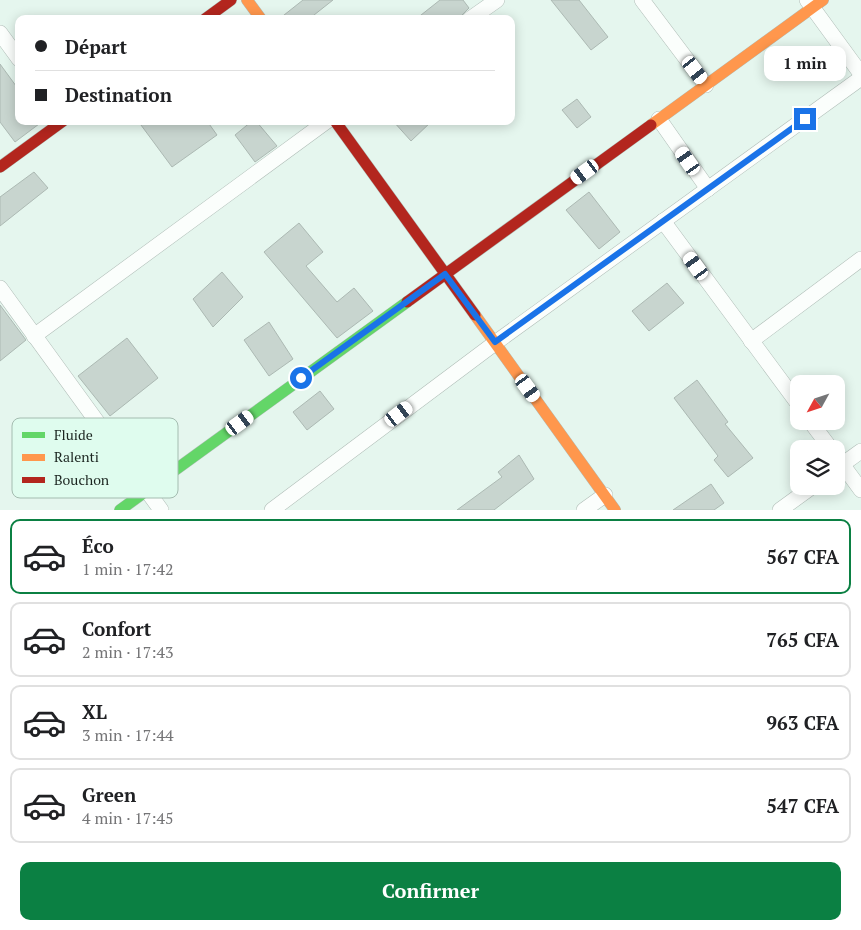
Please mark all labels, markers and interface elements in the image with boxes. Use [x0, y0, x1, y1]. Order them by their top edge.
text: Départ [65, 34, 127, 59]
callout: 1 min [764, 46, 846, 82]
text: 1 min [783, 52, 827, 74]
car [679, 54, 710, 86]
text: Destination [65, 82, 172, 107]
route end [794, 108, 816, 130]
car [673, 144, 702, 178]
car [568, 157, 601, 187]
car [681, 249, 710, 283]
route start [290, 367, 312, 389]
car [513, 371, 542, 405]
north arrow [790, 375, 845, 430]
map controls [790, 375, 845, 495]
car [382, 399, 415, 429]
car [223, 408, 256, 438]
legend [12, 418, 178, 498]
text: Fluide [54, 425, 93, 444]
button: layers [790, 440, 845, 495]
text: Ralenti [54, 447, 99, 466]
text: Bouchon [54, 470, 110, 489]
text: Éco [82, 533, 114, 558]
icon: car [22, 534, 67, 579]
text: 567 CFA [766, 544, 839, 569]
text: 1 min · 17:42 [82, 558, 174, 580]
text: Confort [82, 616, 151, 641]
icon: car [22, 617, 67, 662]
text: 765 CFA [766, 627, 839, 652]
text: 2 min · 17:43 [82, 641, 174, 663]
text: XL [82, 699, 107, 724]
icon: car [22, 700, 67, 745]
text: 963 CFA [766, 710, 839, 735]
text: 3 min · 17:44 [82, 724, 174, 746]
text: Green [82, 782, 136, 807]
icon: car [22, 783, 67, 828]
text: 547 CFA [766, 793, 839, 818]
text: 4 min · 17:45 [82, 807, 174, 829]
button: Confirmer [20, 862, 841, 920]

